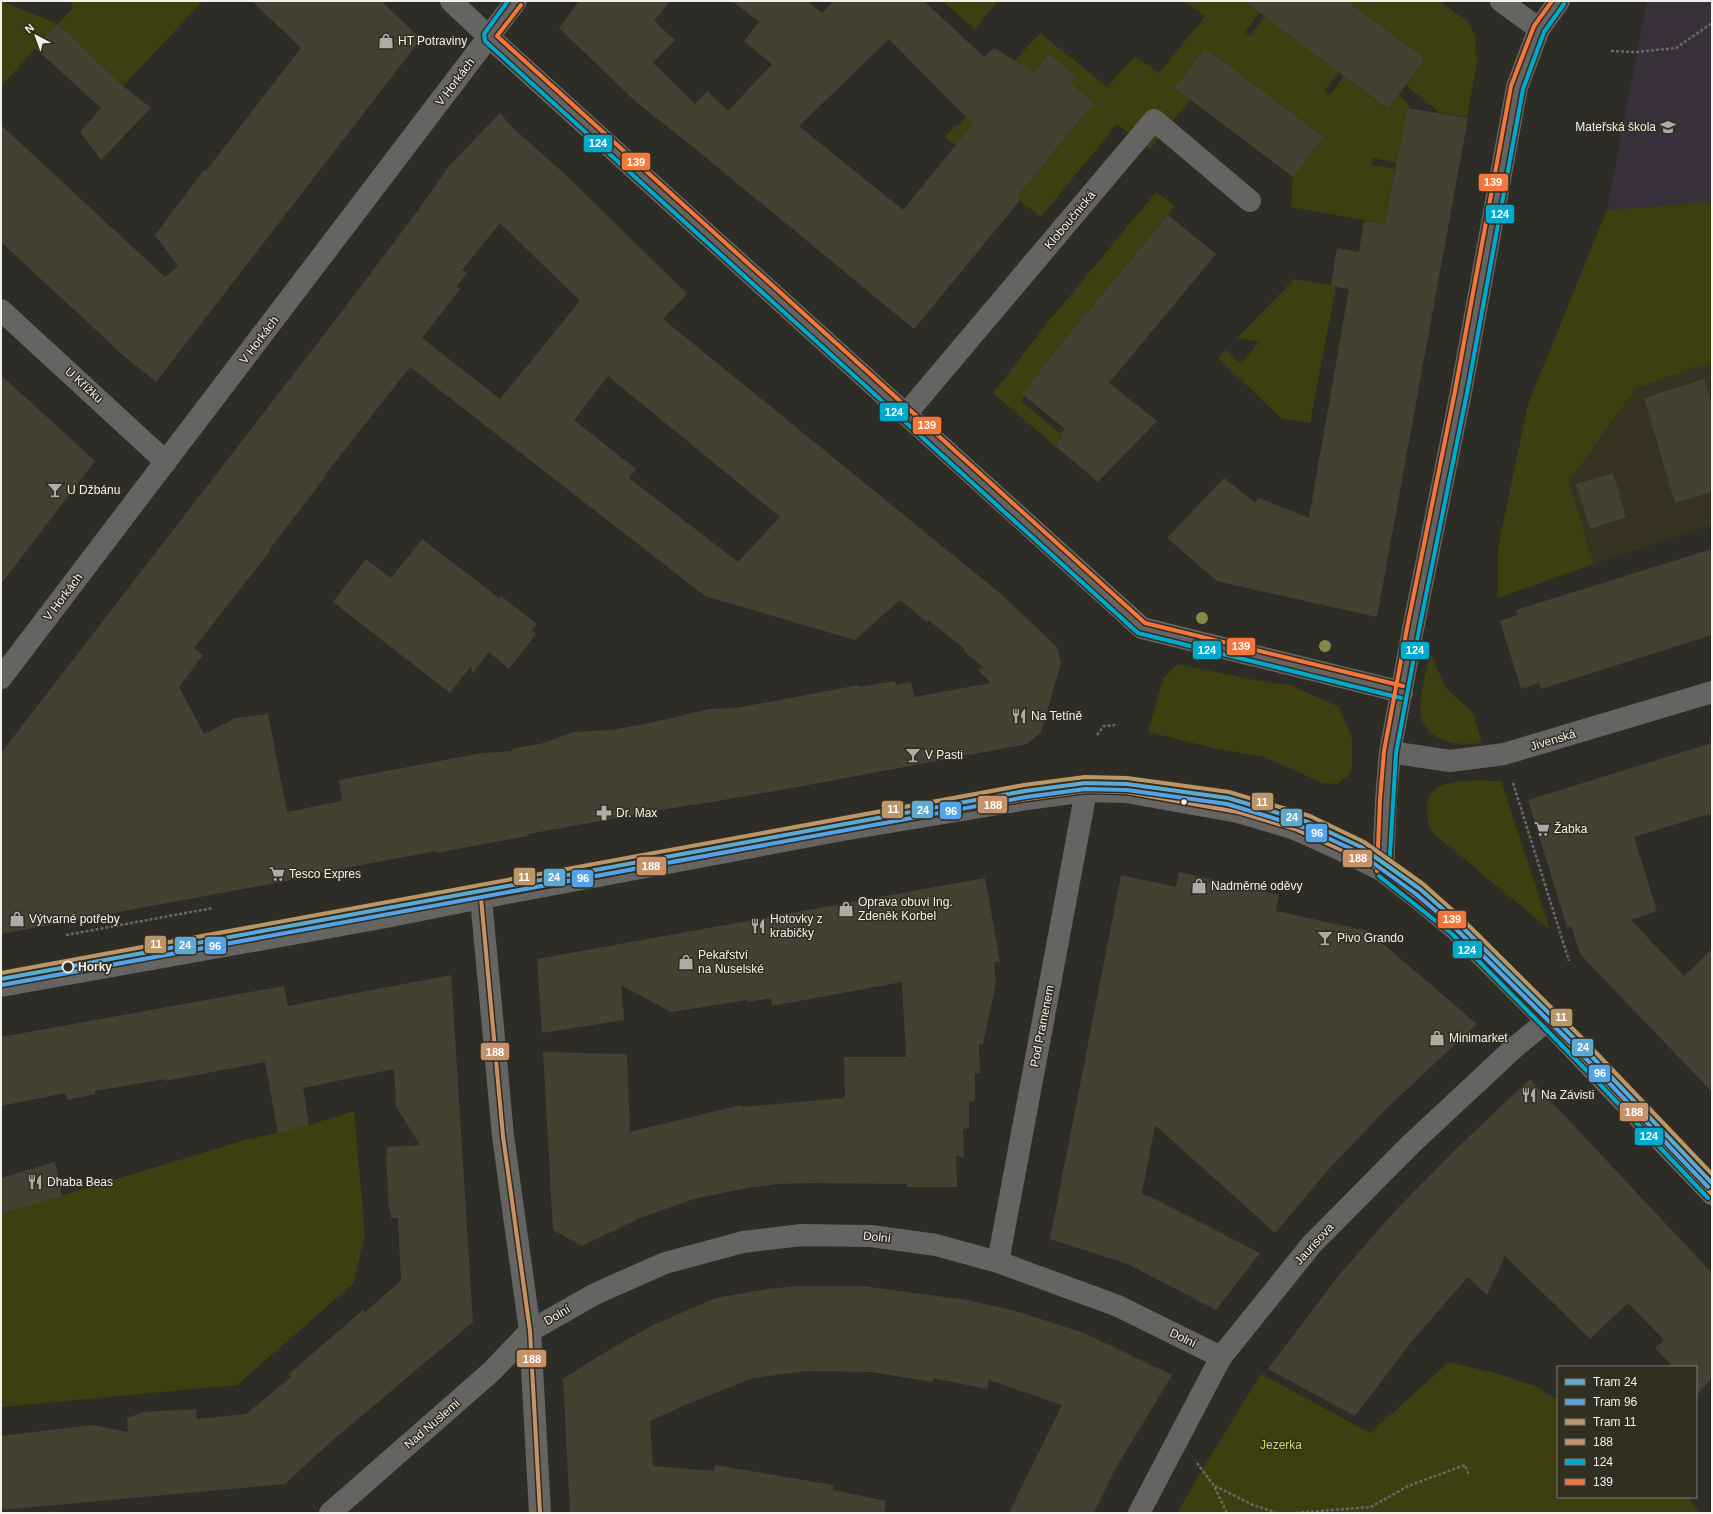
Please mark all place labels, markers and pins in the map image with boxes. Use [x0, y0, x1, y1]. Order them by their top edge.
shop icon: HT Potraviny [377, 32, 395, 50]
place label: HT Potraviny [398, 34, 467, 48]
school or university icon: Mateřská škola [1659, 118, 1677, 136]
place label: Mateřská škola [1575, 120, 1656, 134]
bar icon: U Džbánu [46, 481, 64, 499]
place label: U Džbánu [67, 483, 120, 497]
restaurant icon: Na Tetíně [1010, 707, 1028, 725]
place label: Na Tetíně [1031, 709, 1082, 723]
bar icon: V Pasti [904, 746, 922, 764]
place label: V Pasti [925, 748, 963, 762]
unlabelled marker [1179, 797, 1189, 807]
pharmacy icon: Dr. Max [595, 804, 613, 822]
place label: Dr. Max [616, 806, 657, 820]
supermarket icon: Žabka [1533, 820, 1551, 838]
place label: Žabka [1554, 821, 1588, 836]
supermarket icon: Tesco Expres [268, 865, 286, 883]
place label: Tesco Expres [289, 867, 361, 881]
shop icon: Nadměrné oděvy [1190, 877, 1208, 895]
place label: Nadměrné oděvy [1211, 879, 1302, 893]
place label: Oprava obuvi Ing. Zdeněk Korbel [858, 895, 953, 923]
shop icon: Oprava obuvi Ing. Zdeněk Korbel [837, 900, 855, 918]
shop icon: Výtvarné potřeby [8, 910, 26, 928]
place label: Výtvarné potřeby [29, 912, 120, 926]
place label: Hotovky z krabičky [770, 912, 823, 940]
restaurant icon: Hotovky z krabičky [749, 917, 767, 935]
bar icon: Pivo Grando [1316, 929, 1334, 947]
place label: Pivo Grando [1337, 931, 1404, 945]
place label: Pekařství na Nuselské [698, 948, 764, 976]
shop icon: Pekařství na Nuselské [677, 953, 695, 971]
marker: Horky [61, 960, 75, 974]
place label: Horky [78, 960, 112, 974]
shop icon: Minimarket [1428, 1029, 1446, 1047]
place label: Minimarket [1449, 1031, 1508, 1045]
restaurant icon: Na Závisti [1520, 1086, 1538, 1104]
place label: Na Závisti [1541, 1088, 1594, 1102]
restaurant icon: Dhaba Beas [26, 1173, 44, 1191]
place label: Dhaba Beas [47, 1175, 113, 1189]

